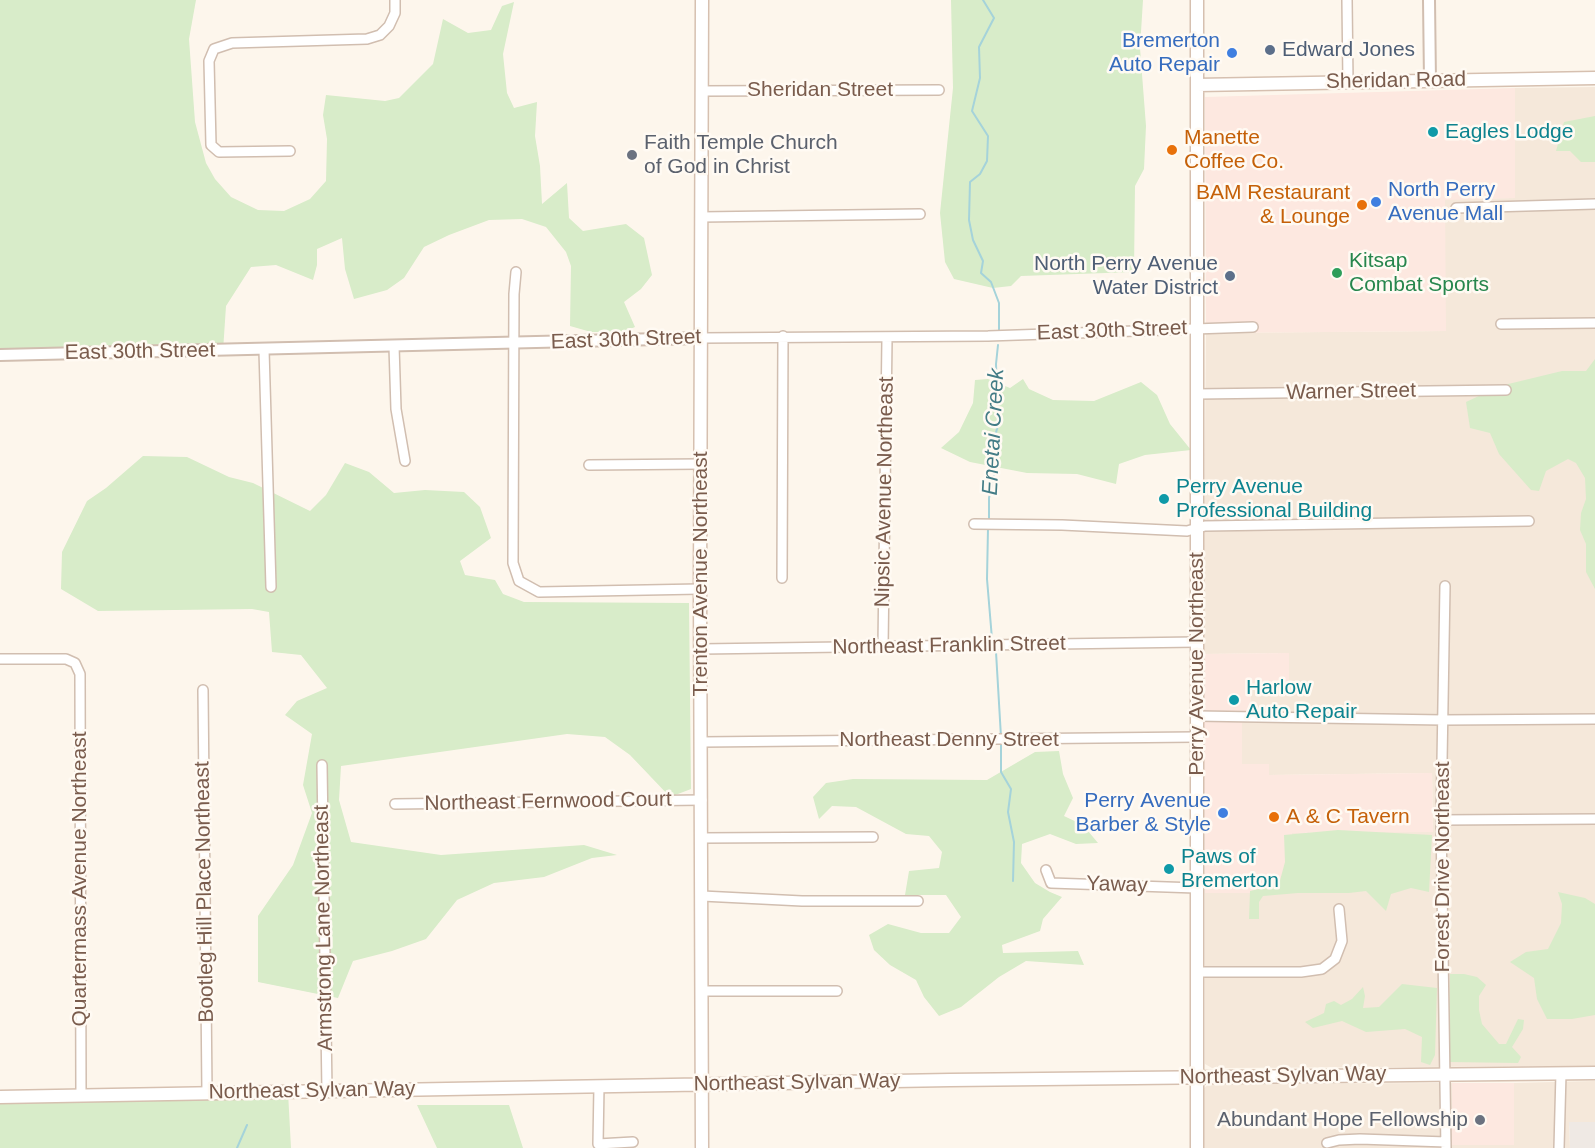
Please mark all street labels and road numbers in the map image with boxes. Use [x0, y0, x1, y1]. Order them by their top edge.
street label: Sheridan Road [1326, 67, 1466, 95]
street label: Sheridan Street [747, 77, 893, 103]
street label: East 30th Street [1036, 316, 1188, 346]
street label: East 30th Street [550, 325, 702, 355]
street label: East 30th Street [64, 338, 216, 366]
street label: Nipsic Avenue Northeast [870, 376, 900, 608]
street label: Warner Street [1286, 378, 1416, 406]
street label: Trenton Avenue Northeast [688, 451, 714, 697]
street label: Perry Avenue Northeast [1184, 552, 1210, 776]
street label: Northeast Franklin Street [832, 631, 1066, 661]
street label: Northeast Denny Street [839, 727, 1059, 753]
street label: Quartermass Avenue Northeast [67, 732, 93, 1026]
street label: Bootleg Hill Place Northeast [190, 761, 220, 1023]
street label: Forest Drive Northeast [1430, 761, 1456, 973]
street label: Northeast Fernwood Court [424, 787, 672, 817]
street label: Armstrong Lane Northeast [309, 805, 339, 1051]
street label: Yaway [1086, 871, 1148, 899]
street label: Northeast Sylvan Way [1179, 1062, 1387, 1090]
street label: Northeast Sylvan Way [693, 1069, 901, 1097]
street label: Northeast Sylvan Way [208, 1077, 416, 1105]

